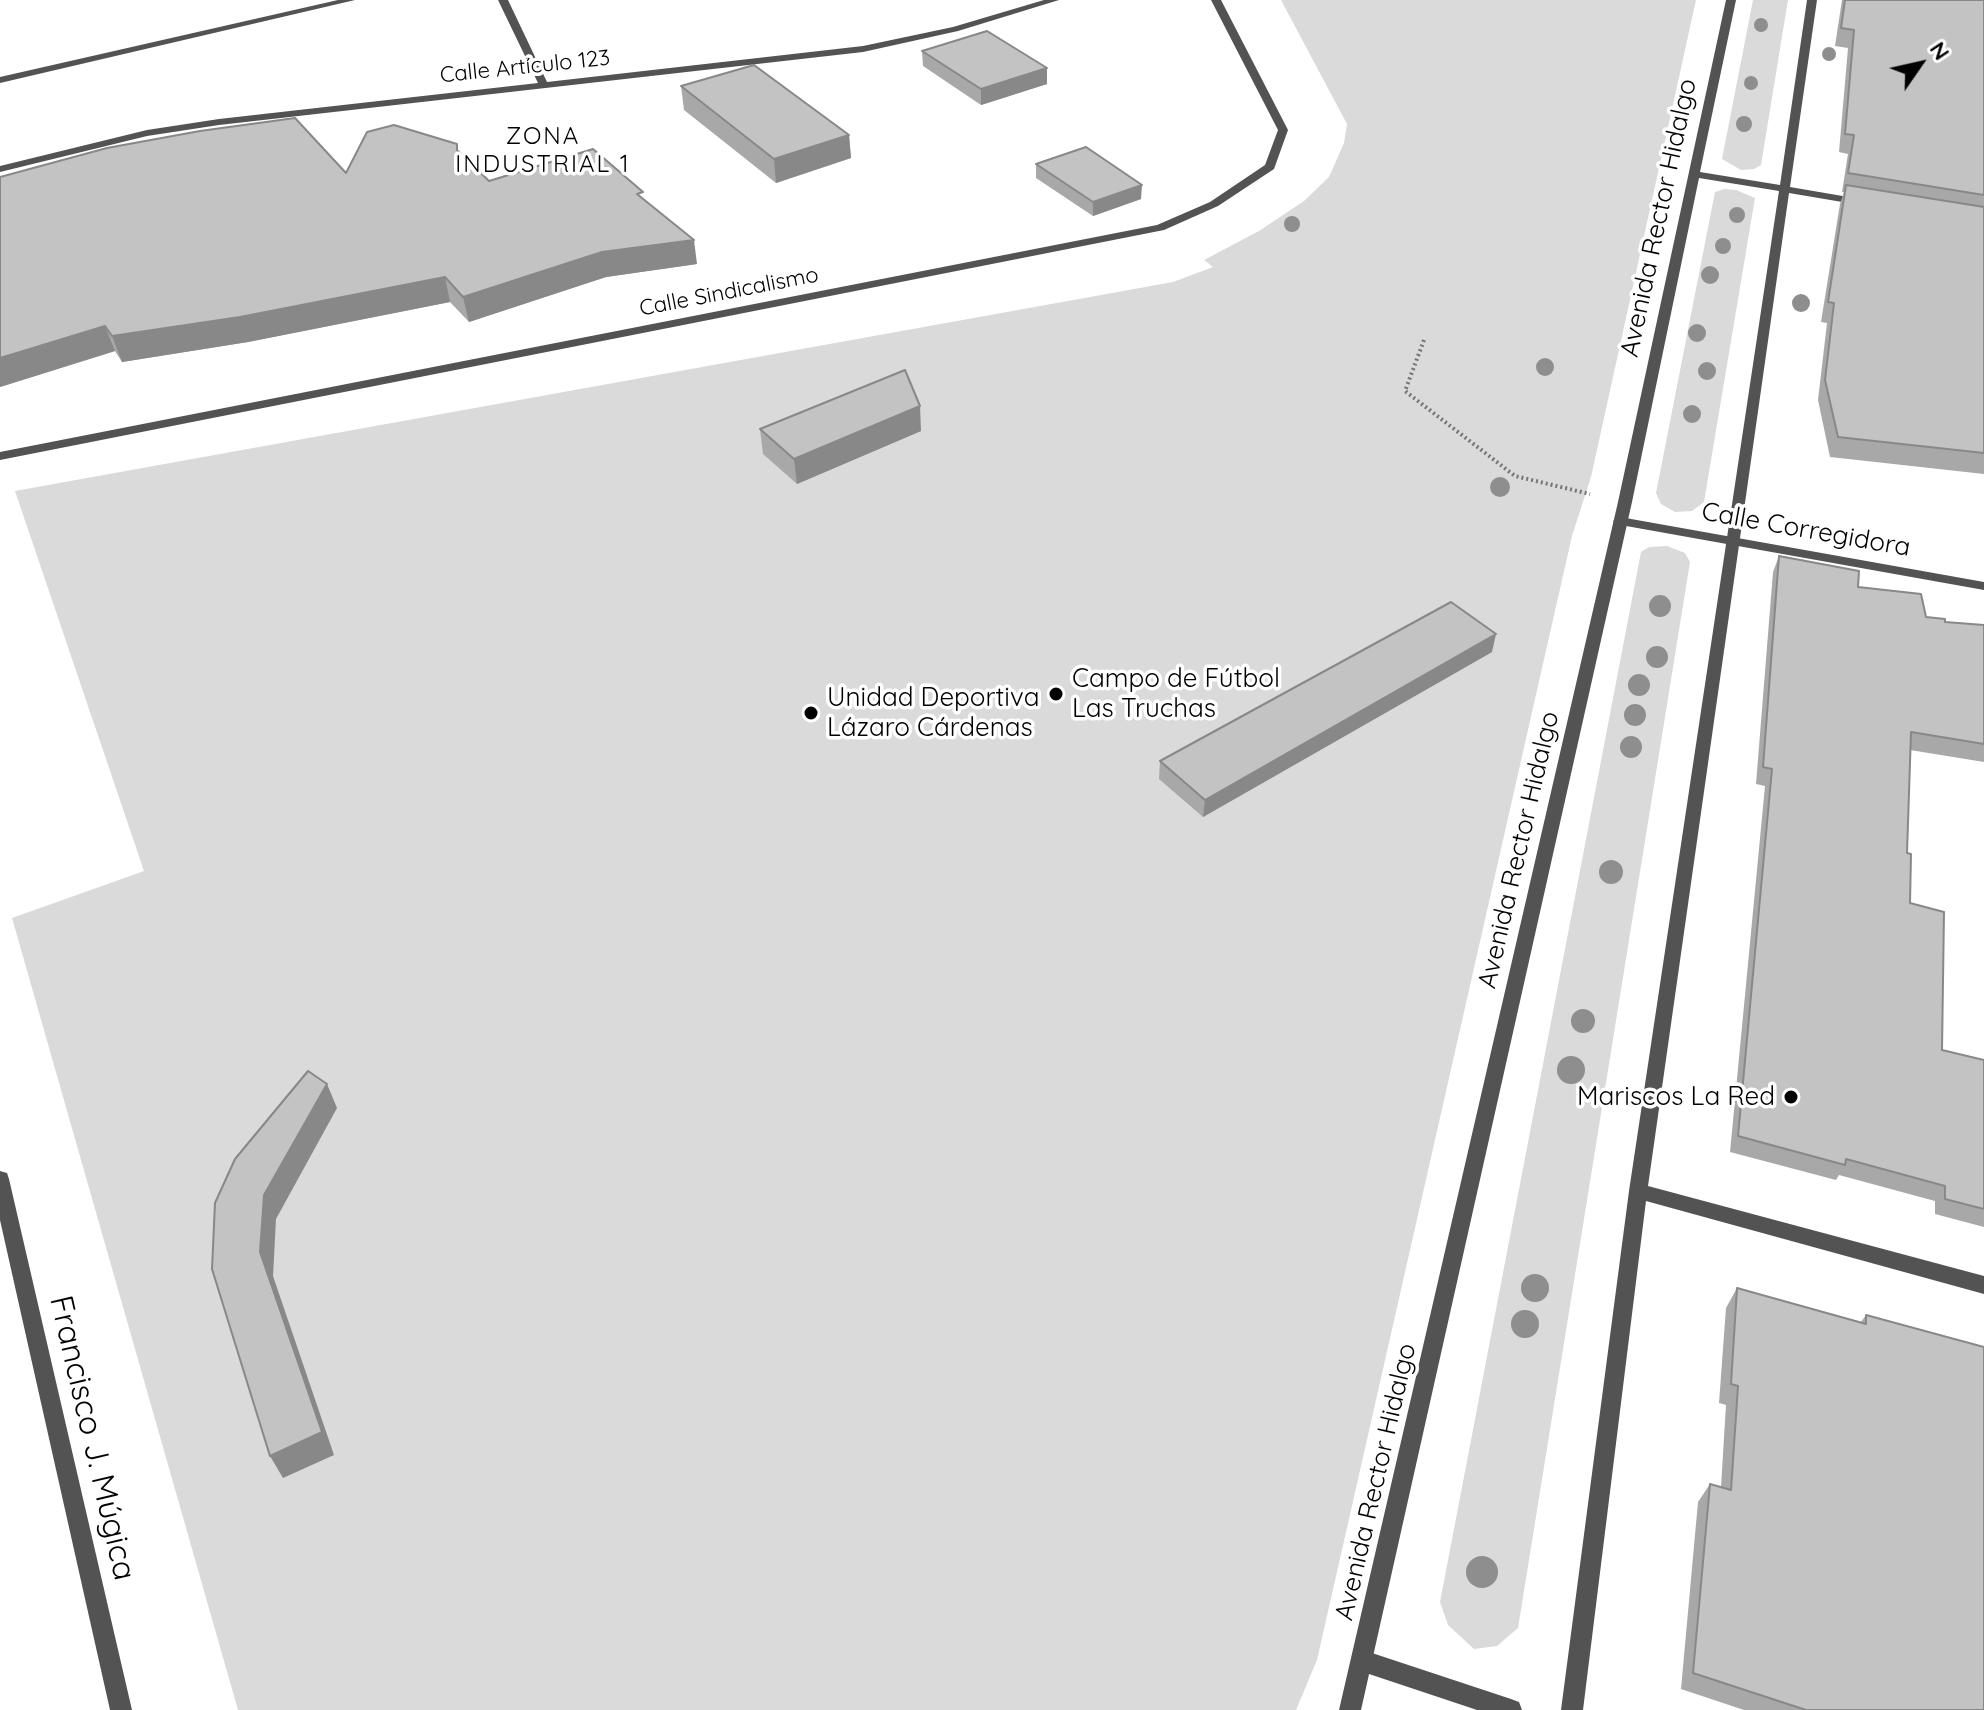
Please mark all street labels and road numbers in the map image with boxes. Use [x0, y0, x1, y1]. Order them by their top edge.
street label: Calle Artículo 123 [439, 45, 611, 89]
street label: Avenida Rector Hidalgo [1614, 76, 1704, 360]
street label: Calle Sindicalismo [637, 262, 821, 322]
street label: Calle Corregidora [1699, 496, 1913, 564]
street label: Avenida Rector Hidalgo [1472, 708, 1566, 992]
street label: Francisco J. Múgica [41, 1292, 143, 1584]
street label: Avenida Rector Hidalgo [1329, 1340, 1423, 1624]

